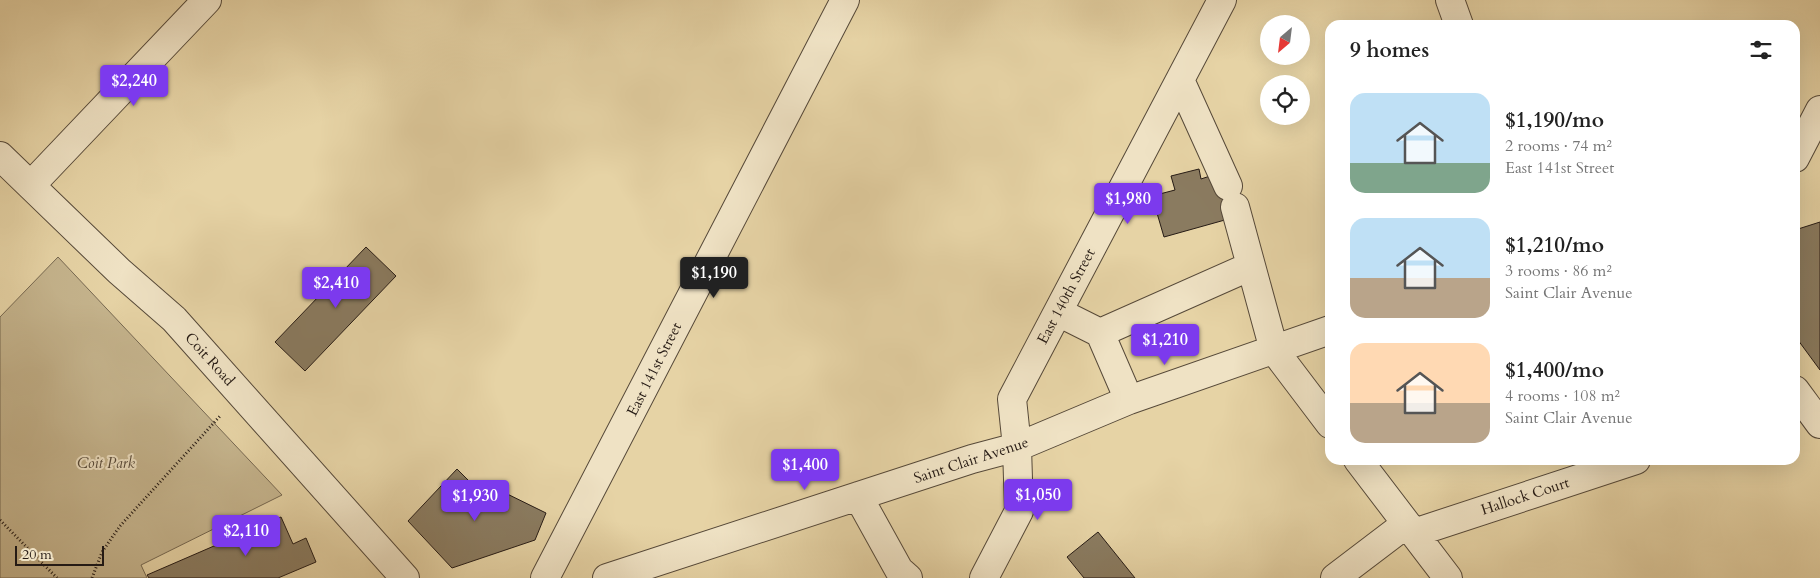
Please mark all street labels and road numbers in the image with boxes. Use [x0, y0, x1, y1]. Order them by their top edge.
street label: East 140th Street [1032, 244, 1100, 347]
street label: East 141st Street [622, 319, 686, 419]
street label: Coit Road [181, 328, 239, 390]
street label: Saint Clair Avenue [911, 432, 1031, 488]
street label: Hallock Court [1478, 472, 1572, 520]

